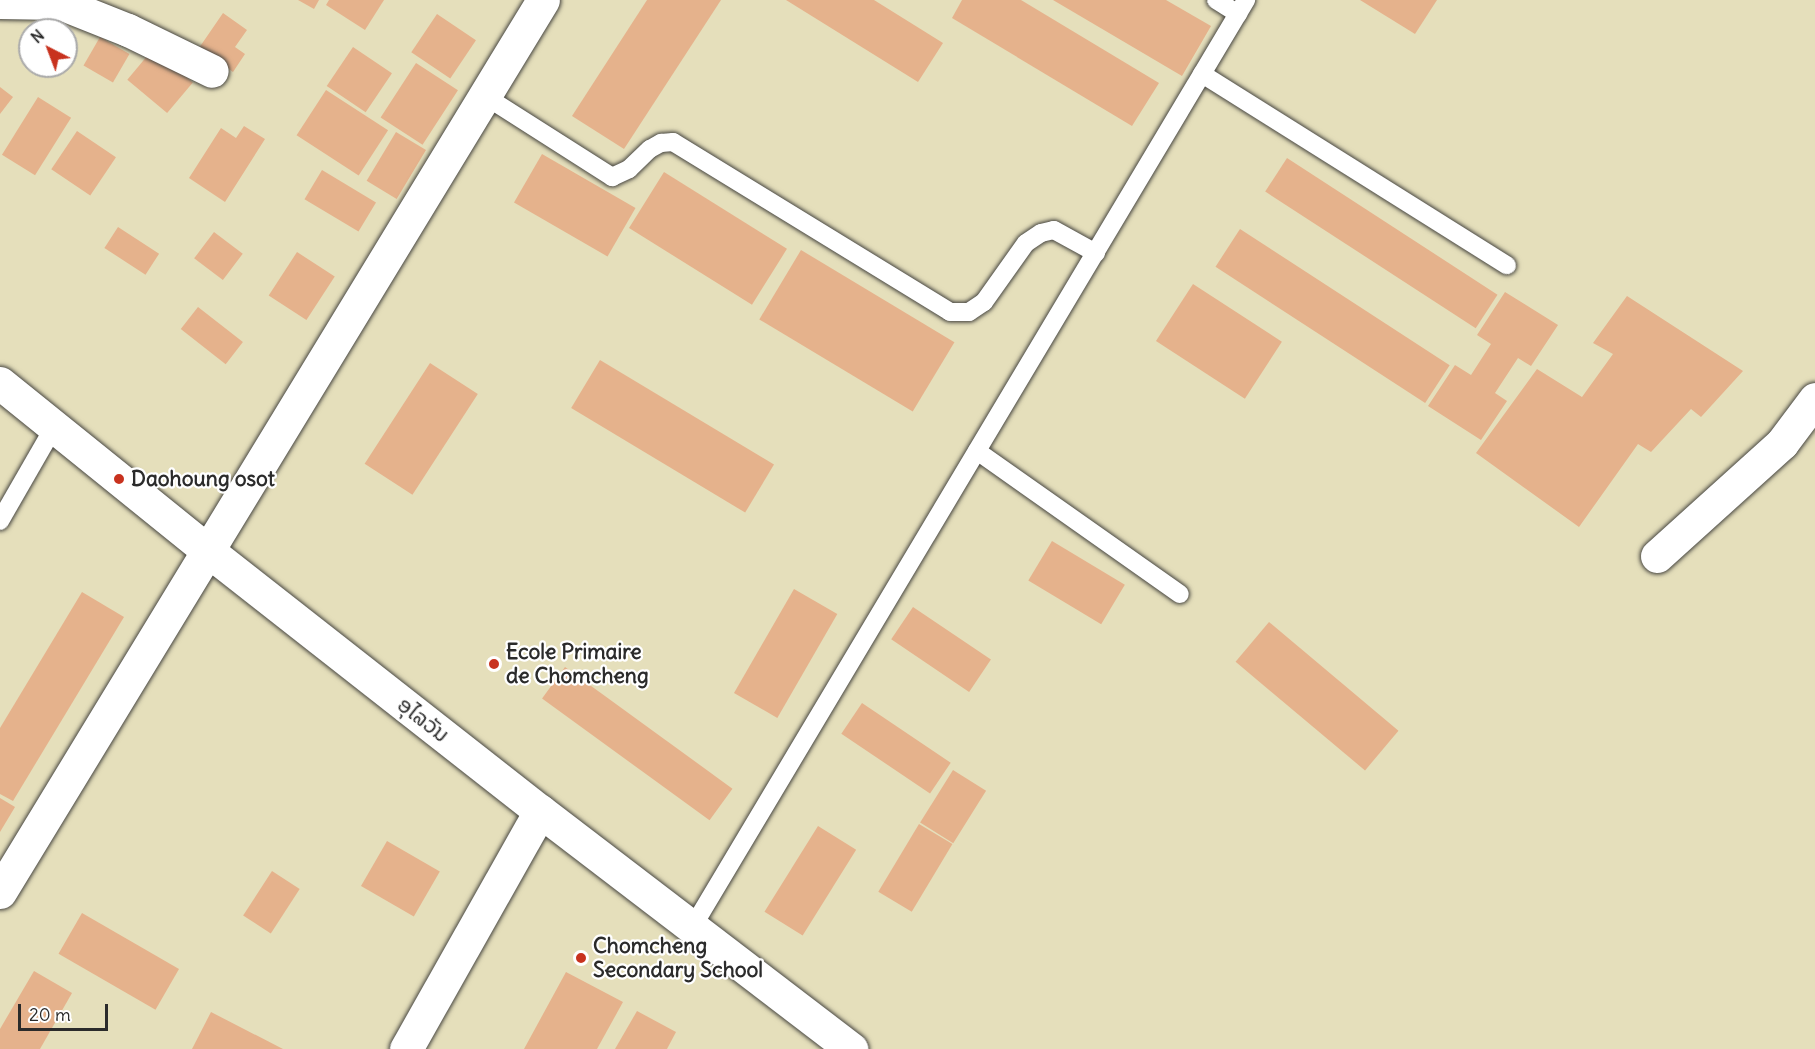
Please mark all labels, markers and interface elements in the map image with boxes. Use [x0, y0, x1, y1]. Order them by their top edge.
north arrow [18, 18, 78, 78]
text: N [26, 25, 48, 47]
place label: Daohoung osot [131, 466, 275, 492]
marker: Daohoung osot [112, 472, 126, 486]
place label: Ecole Primaire de Chomcheng [506, 639, 649, 689]
marker: Ecole Primaire de Chomcheng [487, 657, 501, 671]
street label: ອຸໄລວັນ [392, 692, 454, 748]
place label: Chomcheng Secondary School [593, 933, 763, 983]
marker: Chomcheng Secondary School [574, 951, 588, 965]
scale bar [21, 992, 111, 1030]
text: 20 m [29, 1003, 71, 1026]

